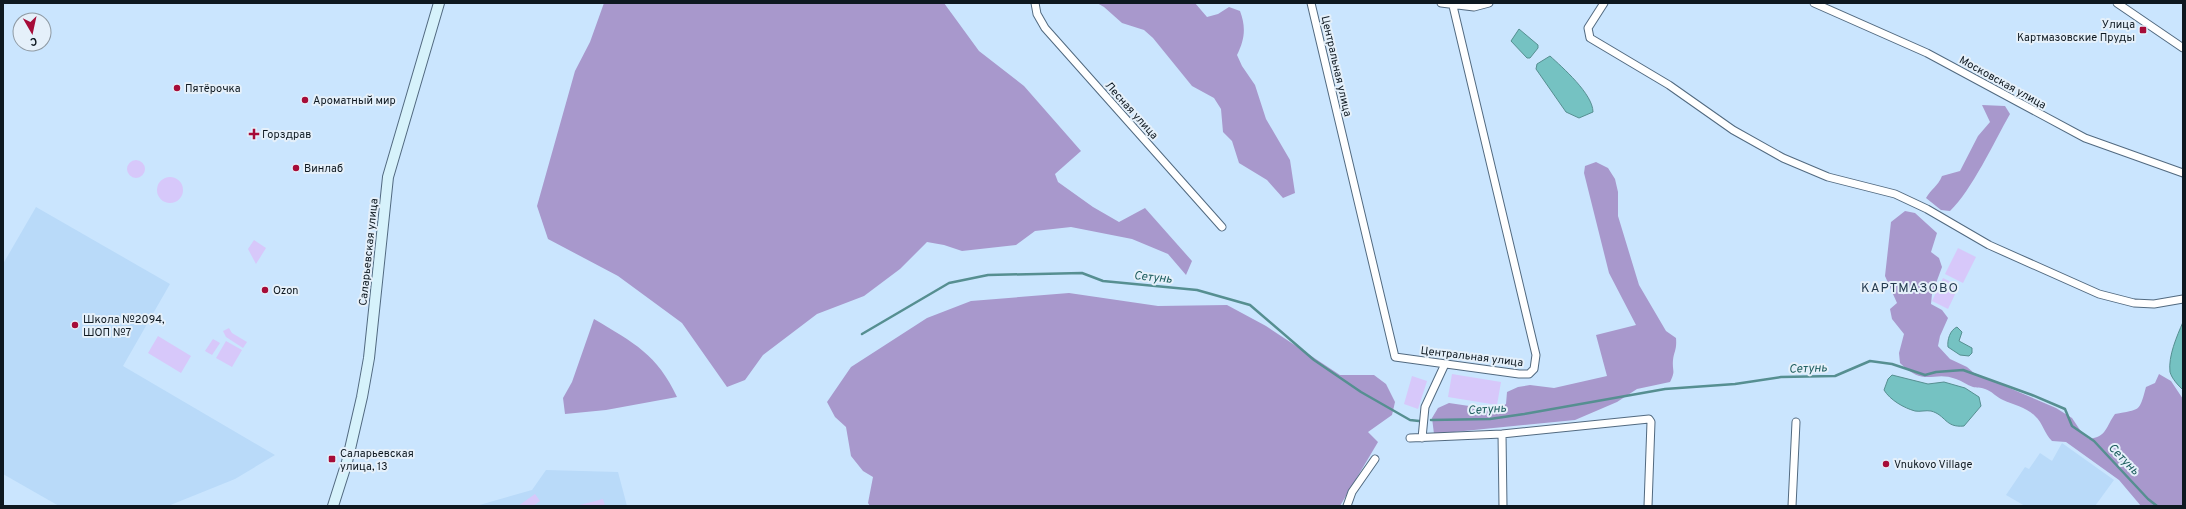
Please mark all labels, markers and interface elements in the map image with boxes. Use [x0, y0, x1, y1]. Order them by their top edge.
north arrow [12, 12, 52, 52]
street label: Центральная улица [1318, 14, 1354, 118]
place label: Улица Картмазовские Пруды [2017, 18, 2135, 45]
marker: Улица Картмазовские Пруды [2138, 25, 2148, 35]
text: С [29, 33, 38, 48]
street label: Московская улица [1957, 53, 2049, 113]
street label: Лесная улица [1102, 79, 1161, 143]
place label: Пятёрочка [185, 82, 241, 96]
marker: Пятёрочка [172, 83, 182, 93]
place label: Ароматный мир [313, 94, 396, 108]
marker: Ароматный мир [300, 95, 310, 105]
place label: Горздрав [262, 128, 311, 142]
marker: Горздрав [249, 129, 259, 139]
place label: Винлаб [304, 162, 343, 176]
marker: Винлаб [291, 163, 301, 173]
street label: Саларьевская улица [356, 197, 382, 307]
water label: Сетунь [1133, 268, 1173, 288]
district label: КАРТМАЗОВО [1861, 281, 1959, 297]
place label: Ozon [273, 284, 299, 298]
marker: Ozon [260, 285, 270, 295]
place label: Школа №2094, ШОП №7 [83, 313, 165, 340]
marker: Школа №2094, ШОП №7 [70, 320, 80, 330]
street label: Центральная улица [1420, 344, 1524, 370]
water label: Сетунь [1789, 360, 1828, 378]
water label: Сетунь [1467, 401, 1507, 419]
water label: Сетунь [2104, 440, 2142, 479]
place label: Саларьевская улица, 13 [340, 447, 414, 474]
marker: Саларьевская улица, 13 [327, 454, 337, 464]
place label: Vnukovo Village [1894, 458, 1972, 472]
marker: Vnukovo Village [1881, 459, 1891, 469]

